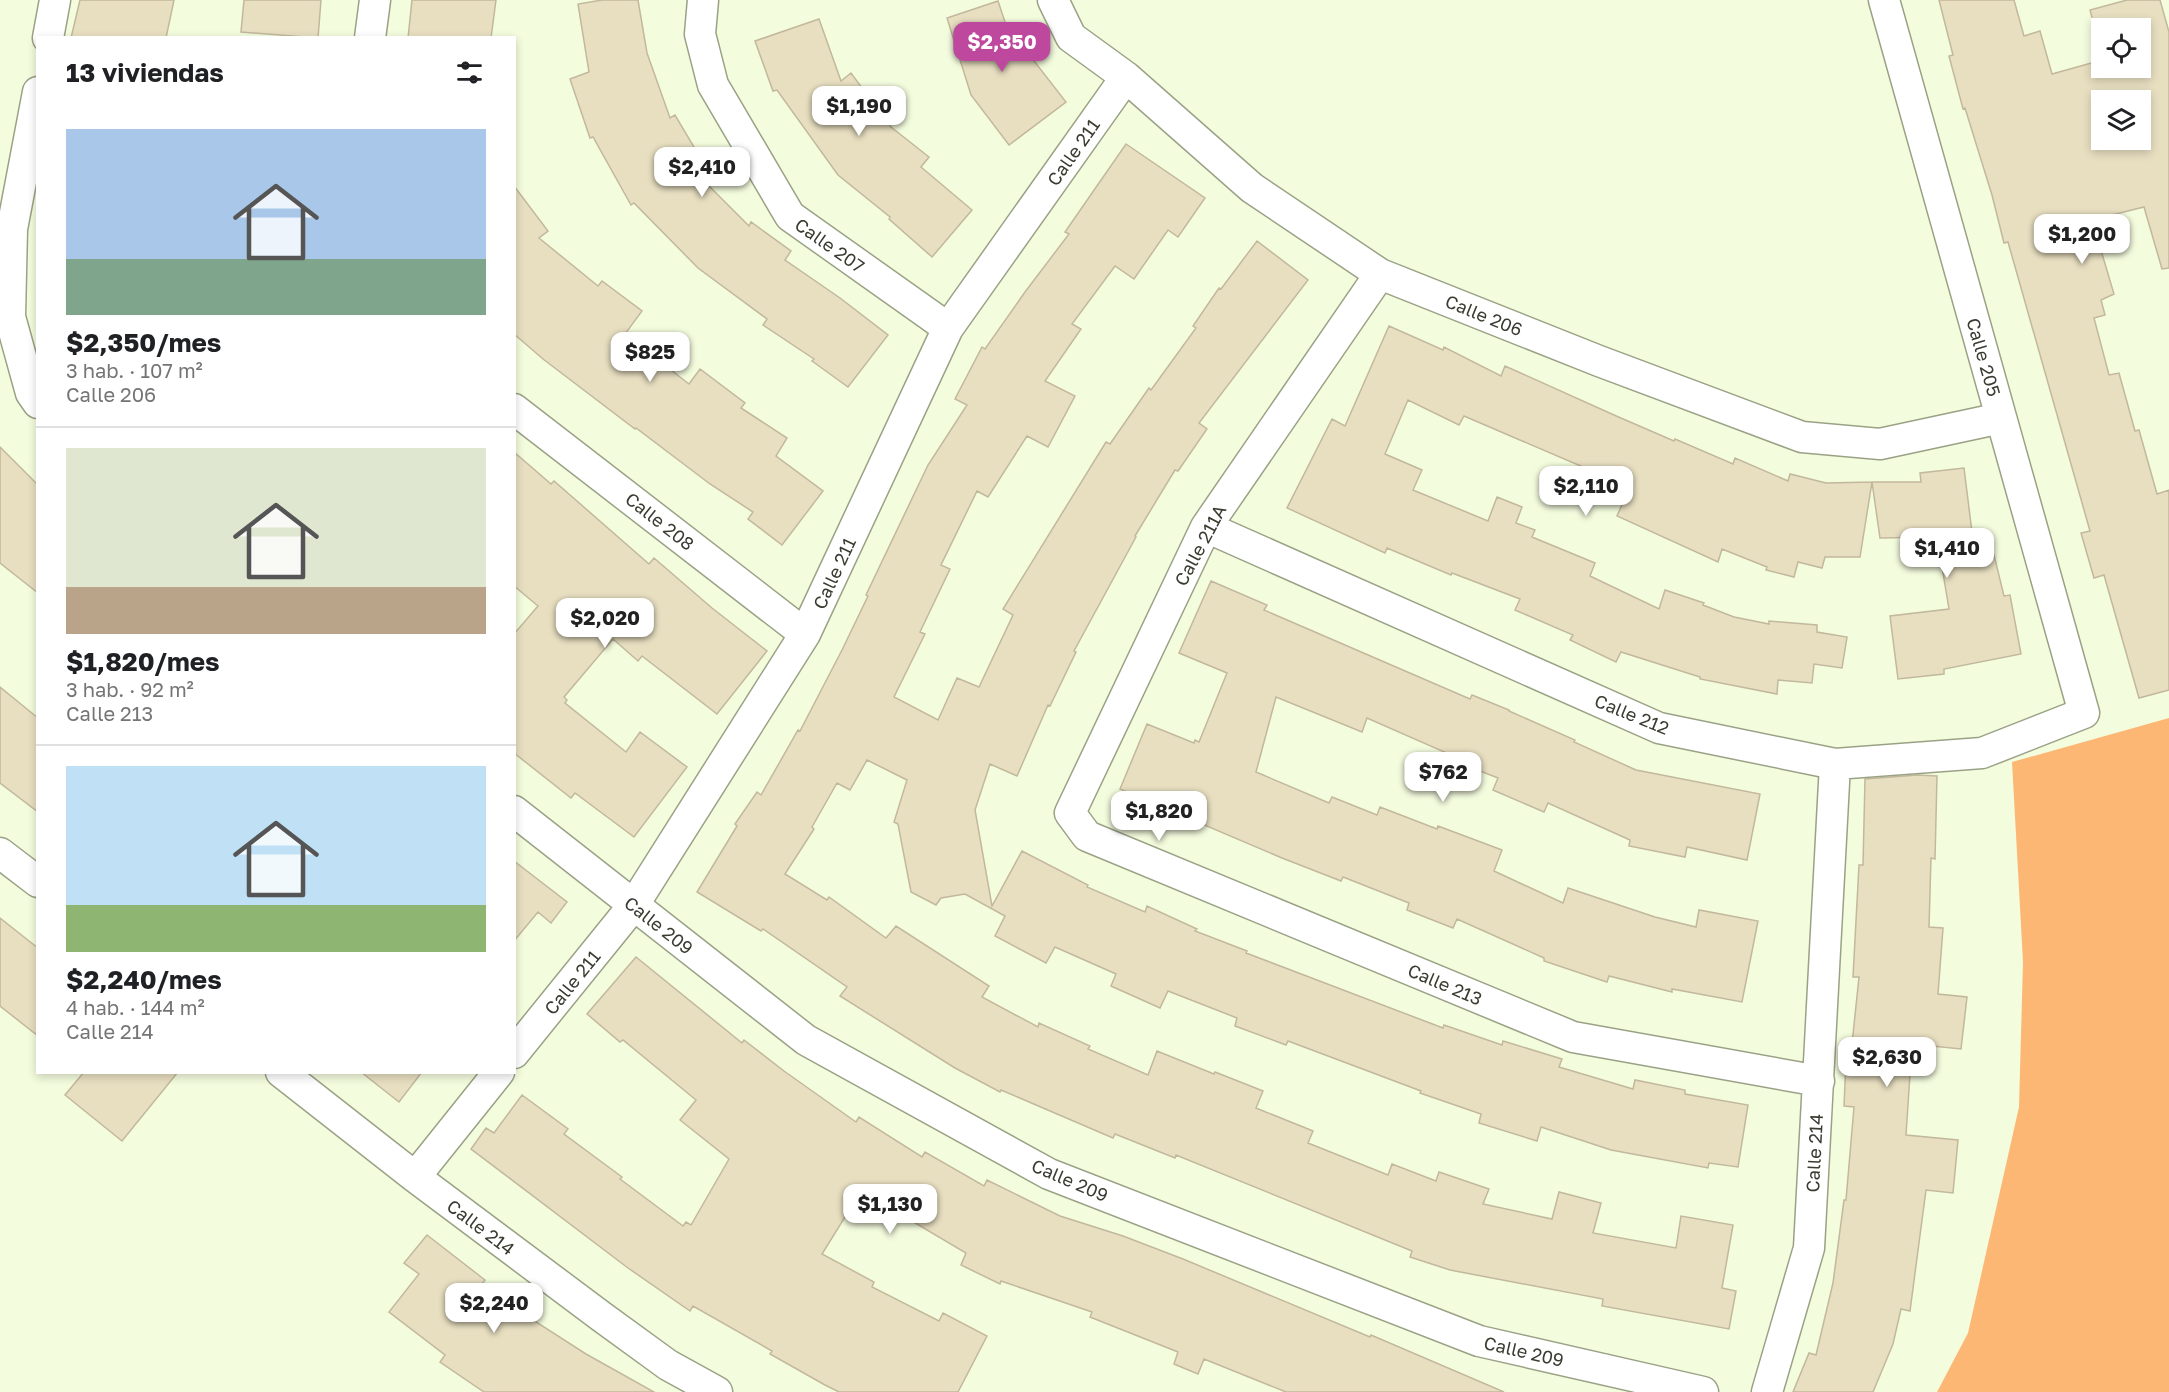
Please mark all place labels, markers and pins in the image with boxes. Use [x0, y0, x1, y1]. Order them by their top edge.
pin: $2,350 [953, 22, 1051, 73]
pin: $1,190 [810, 86, 908, 137]
pin: $2,410 [653, 147, 751, 198]
pin: $1,200 [2033, 214, 2131, 265]
pin: $825 [614, 332, 686, 383]
pin: $2,110 [1537, 466, 1635, 517]
pin: $1,410 [1898, 528, 1996, 579]
pin: $2,020 [556, 598, 654, 649]
pin: $762 [1407, 752, 1479, 803]
pin: $1,820 [1110, 791, 1208, 842]
pin: $2,630 [1838, 1037, 1936, 1088]
pin: $1,130 [841, 1184, 939, 1235]
pin: $2,240 [445, 1283, 543, 1334]

